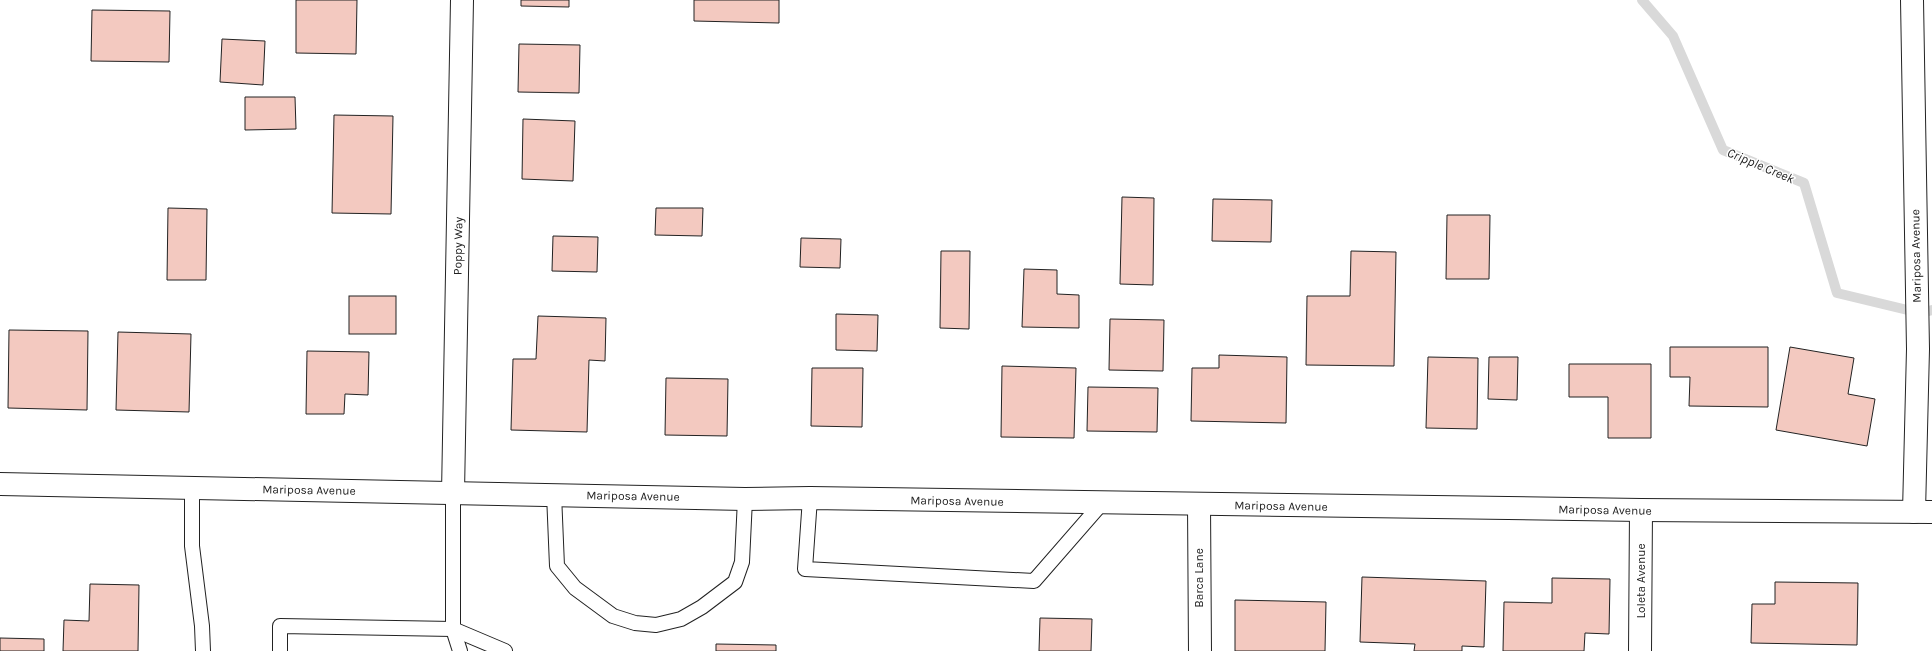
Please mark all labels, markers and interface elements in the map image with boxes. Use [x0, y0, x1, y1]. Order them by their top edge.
water label: Cripple Creek [1725, 145, 1797, 186]
street label: Mariposa Avenue [1908, 209, 1924, 303]
street label: Poppy Way [450, 216, 466, 275]
street label: Mariposa Avenue [262, 482, 356, 498]
street label: Mariposa Avenue [586, 488, 680, 504]
street label: Mariposa Avenue [910, 493, 1004, 509]
street label: Mariposa Avenue [1234, 498, 1328, 514]
street label: Mariposa Avenue [1558, 502, 1652, 518]
street label: Loleta Avenue [1634, 543, 1648, 619]
street label: Barca Lane [1192, 548, 1206, 608]

